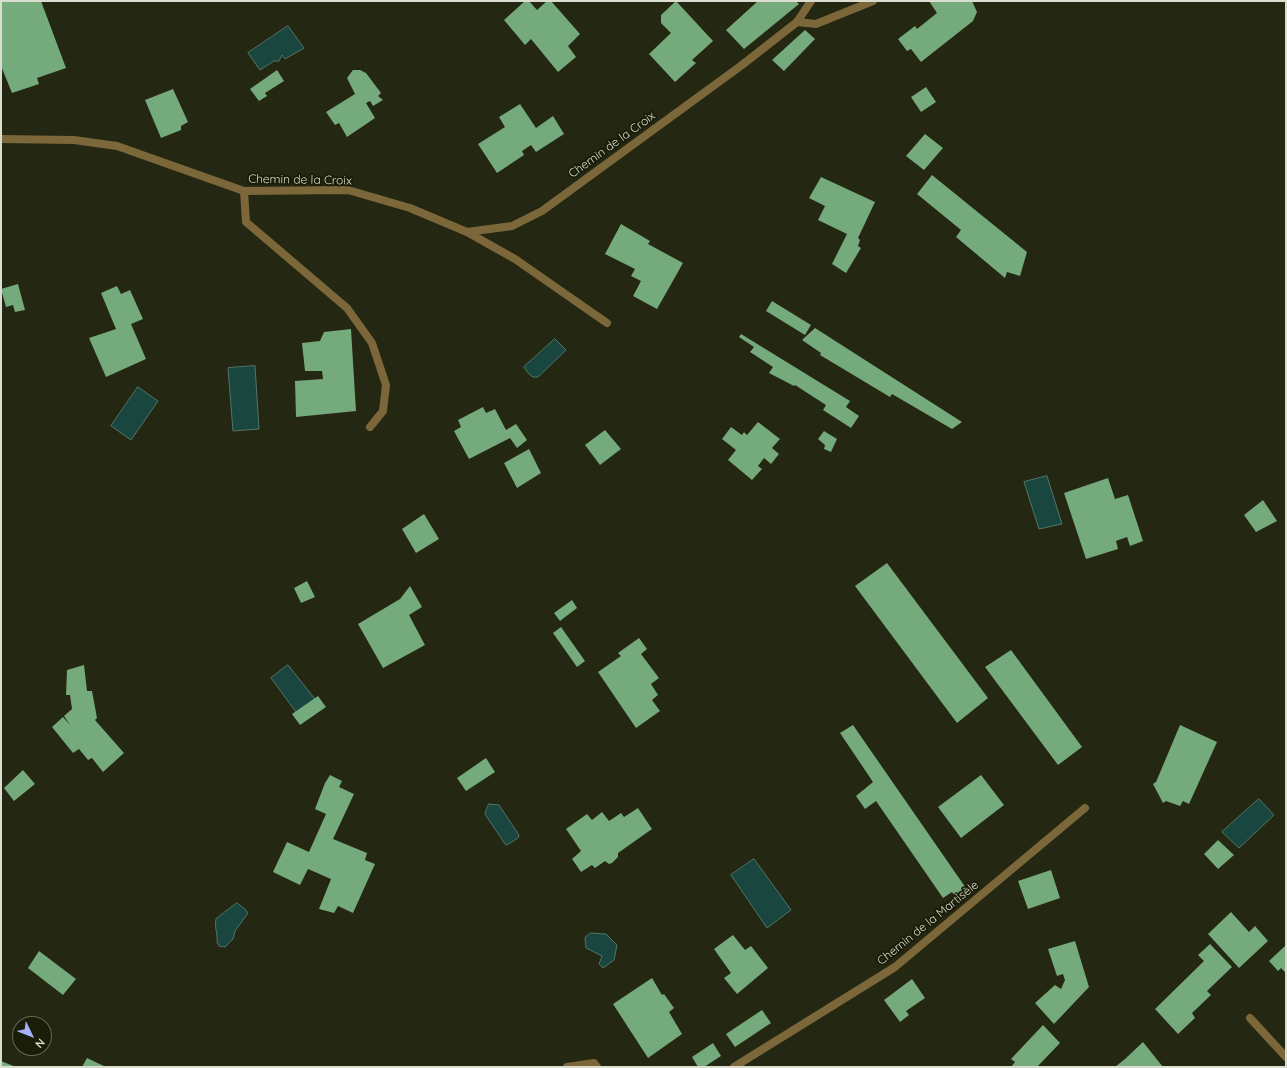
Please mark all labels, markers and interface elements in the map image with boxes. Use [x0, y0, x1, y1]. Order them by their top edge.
street label: Chemin de la Croix [566, 109, 658, 181]
street label: Chemin de la Croix [248, 172, 352, 188]
street label: Chemin de la Martisèle [874, 878, 982, 968]
north arrow [12, 1016, 52, 1056]
text: N [32, 1036, 48, 1051]

